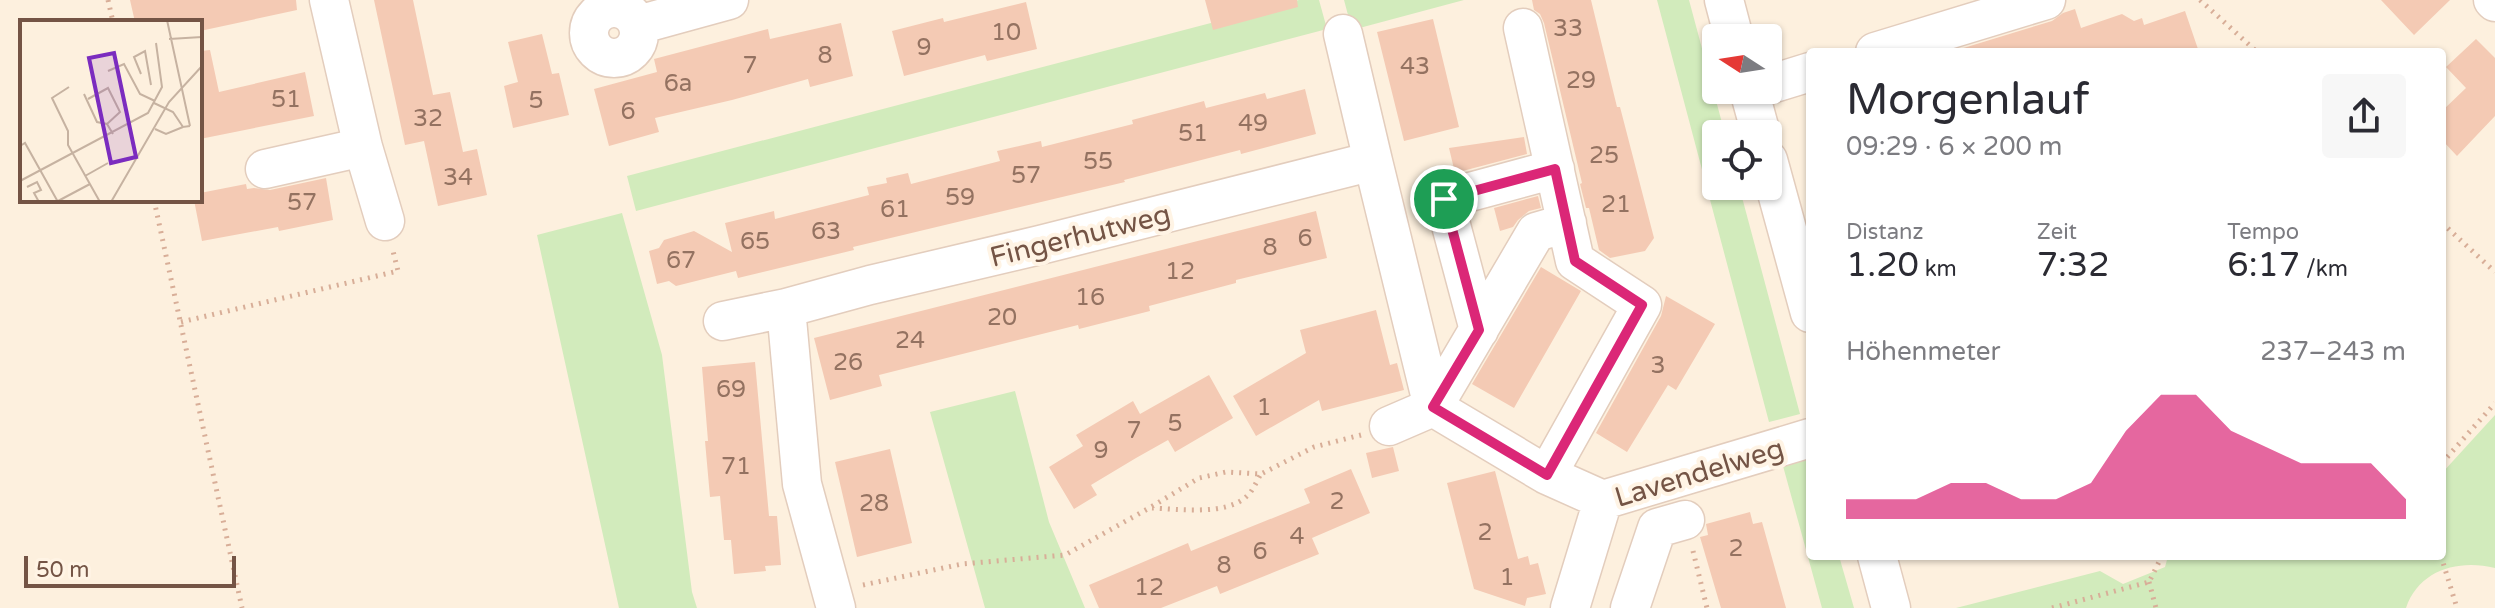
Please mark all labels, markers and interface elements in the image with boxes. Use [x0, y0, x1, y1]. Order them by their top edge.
house number: 33 [1553, 14, 1583, 43]
house number: 10 [991, 18, 1021, 47]
inset map [20, 20, 202, 202]
north arrow [1702, 24, 1782, 104]
map controls [1702, 24, 1782, 200]
house number: 9 [916, 33, 932, 62]
house number: 8 [817, 41, 833, 70]
house number: 7 [742, 51, 758, 80]
house number: 43 [1400, 52, 1430, 81]
house number: 29 [1566, 66, 1596, 95]
house number: 6a [664, 69, 692, 98]
text: Morgenlauf [1846, 74, 2089, 127]
button: share [2322, 74, 2406, 158]
house number: 51 [271, 85, 301, 114]
house number: 5 [528, 86, 544, 115]
house number: 6 [620, 97, 636, 126]
house number: 32 [413, 104, 443, 133]
house number: 49 [1238, 109, 1268, 138]
house number: 51 [1178, 119, 1208, 148]
button: locate [1702, 120, 1782, 200]
text: 09:29 · 6 × 200 m [1846, 131, 2062, 162]
house number: 25 [1589, 141, 1619, 170]
house number: 55 [1083, 147, 1113, 176]
house number: 57 [1011, 161, 1041, 190]
house number: 34 [443, 163, 473, 192]
pin [1410, 165, 1478, 233]
icon: arrive [1422, 177, 1466, 221]
house number: 59 [945, 183, 975, 212]
house number: 57 [287, 188, 317, 217]
house number: 21 [1601, 190, 1631, 219]
house number: 61 [880, 195, 910, 224]
street label: Fingerhutweg [986, 197, 1174, 275]
house number: 63 [811, 217, 841, 246]
text: Distanz [1846, 219, 1923, 245]
text: Zeit [2037, 219, 2077, 245]
text: Tempo [2227, 219, 2299, 245]
house number: 6 [1297, 224, 1313, 253]
house number: 65 [740, 227, 770, 256]
house number: 8 [1262, 233, 1278, 262]
text: 1.20 [1846, 245, 1919, 286]
text: 7:32 [2037, 245, 2110, 286]
text: 6:17 [2227, 245, 2300, 286]
house number: 67 [666, 246, 696, 275]
text: km [1919, 256, 1957, 282]
text: /km [2300, 256, 2348, 282]
house number: 12 [1165, 257, 1195, 286]
house number: 16 [1075, 283, 1105, 312]
house number: 20 [987, 303, 1017, 332]
house number: 24 [895, 326, 925, 355]
text: Höhenmeter [1846, 336, 2000, 367]
text: 237–243 m [2260, 336, 2406, 367]
house number: 26 [833, 348, 863, 377]
house number: 3 [1650, 351, 1666, 380]
house number: 69 [716, 375, 746, 404]
house number: 1 [1256, 393, 1272, 422]
house number: 5 [1167, 409, 1183, 438]
house number: 7 [1126, 416, 1142, 445]
street label: Lavendelweg [1611, 431, 1788, 515]
house number: 9 [1093, 436, 1109, 465]
house number: 71 [721, 452, 751, 481]
house number: 2 [1329, 487, 1345, 516]
house number: 28 [859, 489, 889, 518]
house number: 2 [1477, 518, 1493, 547]
house number: 4 [1289, 522, 1305, 551]
house number: 2 [1728, 534, 1744, 563]
house number: 6 [1252, 537, 1268, 566]
house number: 8 [1216, 551, 1232, 580]
scale bar [24, 552, 236, 588]
text: 50 m [36, 557, 90, 583]
house number: 1 [1499, 563, 1515, 592]
house number: 12 [1134, 573, 1164, 602]

